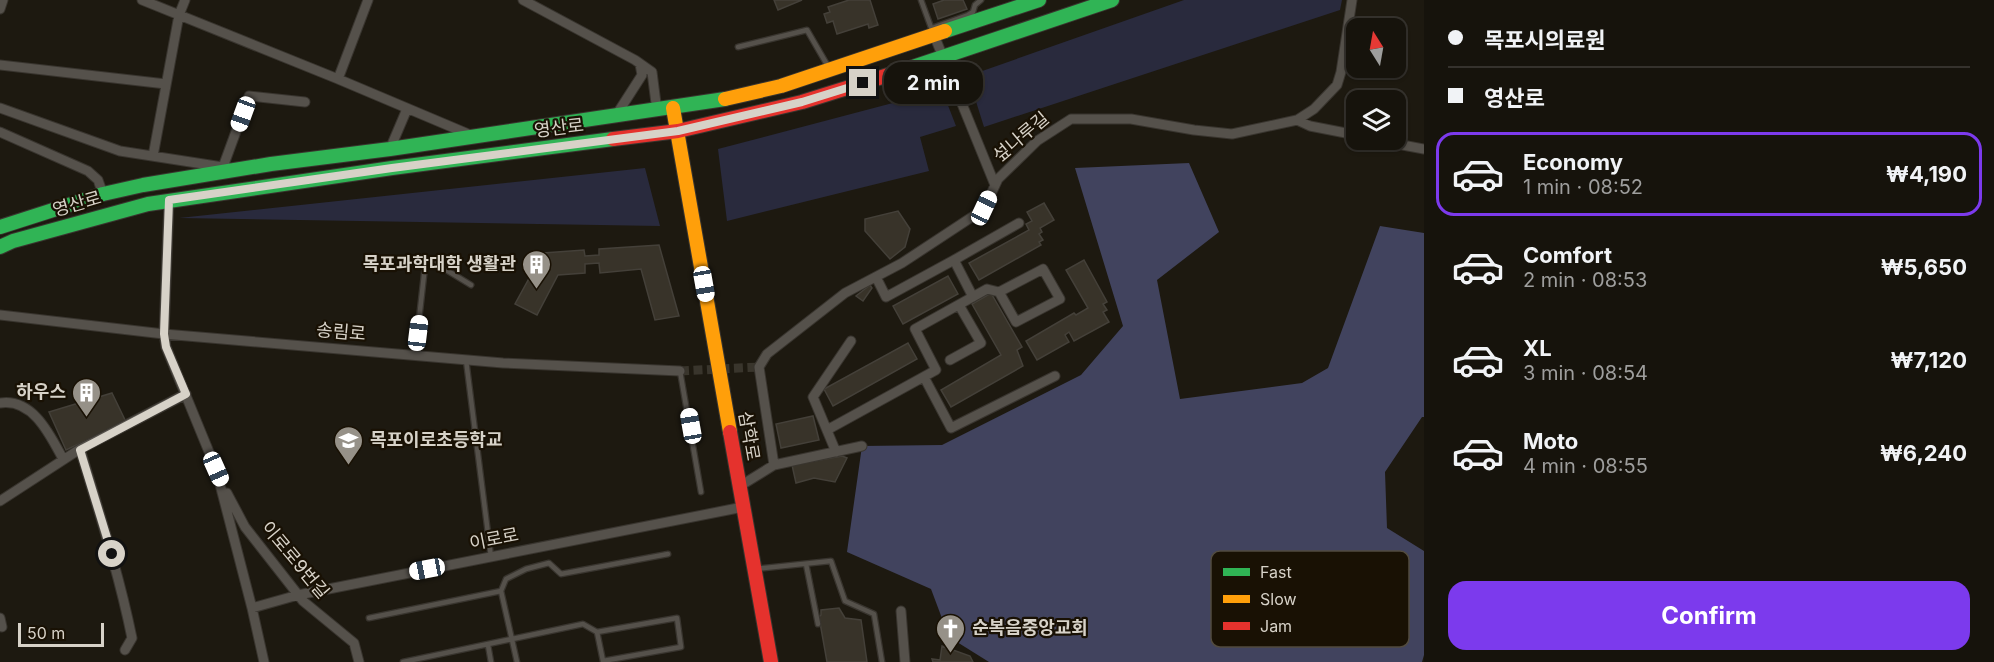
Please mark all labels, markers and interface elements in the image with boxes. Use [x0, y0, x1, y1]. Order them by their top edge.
north arrow [1346, 18, 1406, 78]
map controls [1346, 18, 1406, 150]
text: 목포시의료원 [1484, 27, 1605, 53]
callout: 2 min [884, 62, 983, 104]
route end [849, 69, 876, 96]
text: 2 min [907, 71, 960, 95]
text: 영산로 [1484, 85, 1545, 111]
button: layers [1346, 90, 1406, 150]
car [228, 94, 258, 134]
street label: 섶나루길 [989, 107, 1053, 166]
street label: 영산로 [533, 114, 585, 141]
icon: car [1451, 147, 1505, 201]
text: Economy [1523, 149, 1623, 175]
text: ₩4,190 [1886, 161, 1967, 187]
text: 1 min · 08:52 [1523, 175, 1643, 199]
street label: 영산로 [50, 187, 104, 220]
car [968, 188, 1000, 228]
icon: car [1451, 240, 1505, 294]
text: Comfort [1523, 242, 1612, 268]
building icon: 목포과학대학 생활관 [521, 248, 553, 290]
place label: 목포과학대학 생활관 [363, 253, 516, 274]
text: ₩5,650 [1881, 254, 1967, 280]
car [692, 265, 716, 303]
text: 2 min · 08:53 [1523, 268, 1647, 292]
car [407, 314, 429, 352]
street label: 송림로 [315, 319, 367, 344]
icon: car [1451, 333, 1505, 387]
text: XL [1523, 335, 1552, 361]
text: ₩7,120 [1891, 347, 1967, 373]
text: 3 min · 08:54 [1523, 361, 1648, 385]
building icon: 하우스 [71, 376, 103, 418]
place label: 하우스 [16, 381, 66, 402]
car [679, 407, 703, 445]
street label: 삼학로 [735, 410, 764, 462]
school or university icon: 목포이로초등학교 [333, 424, 365, 466]
icon: car [1451, 426, 1505, 480]
text: Moto [1523, 428, 1578, 454]
place label: 목포이로초등학교 [370, 429, 502, 450]
text: ₩6,240 [1880, 440, 1967, 466]
car [200, 449, 232, 489]
text: 4 min · 08:55 [1523, 454, 1648, 478]
street label: 이로로9번길 [257, 517, 334, 602]
street label: 이로로 [468, 523, 520, 554]
route start [98, 540, 125, 567]
legend [1211, 551, 1409, 647]
car [408, 557, 446, 581]
text: Fast [1260, 562, 1292, 582]
button: Confirm [1448, 581, 1970, 650]
text: Slow [1260, 589, 1297, 609]
church icon: 순복음중앙교회 [935, 612, 967, 654]
text: Jam [1260, 616, 1292, 636]
place label: 순복음중앙교회 [972, 617, 1088, 638]
scale bar [18, 620, 104, 648]
text: 50 m [27, 623, 65, 643]

